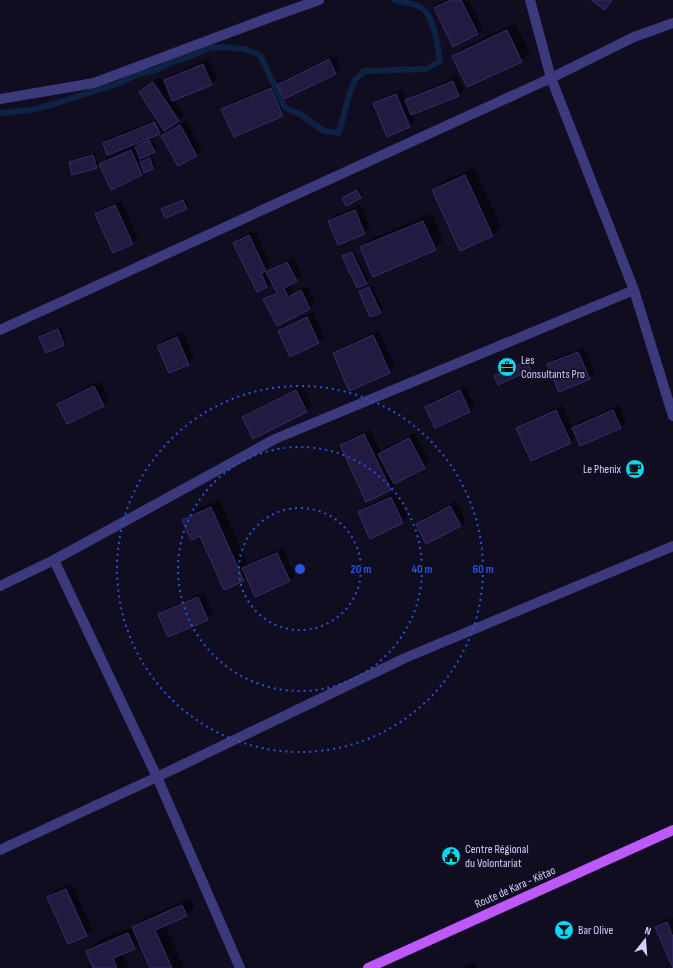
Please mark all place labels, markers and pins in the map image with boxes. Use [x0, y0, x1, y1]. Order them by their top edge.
place label: Les Consultants Pro [521, 353, 585, 382]
office icon: Les Consultants Pro [496, 356, 518, 378]
cafe icon: Le Phenix [624, 458, 646, 480]
place label: Le Phenix [583, 462, 621, 477]
centre of rings [293, 562, 307, 576]
place label: Centre Régional du Volontariat [465, 842, 529, 871]
public building icon: Centre Régional du Volontariat [440, 845, 462, 867]
bar icon: Bar Olive [553, 919, 575, 941]
place label: Bar Olive [578, 923, 614, 938]

